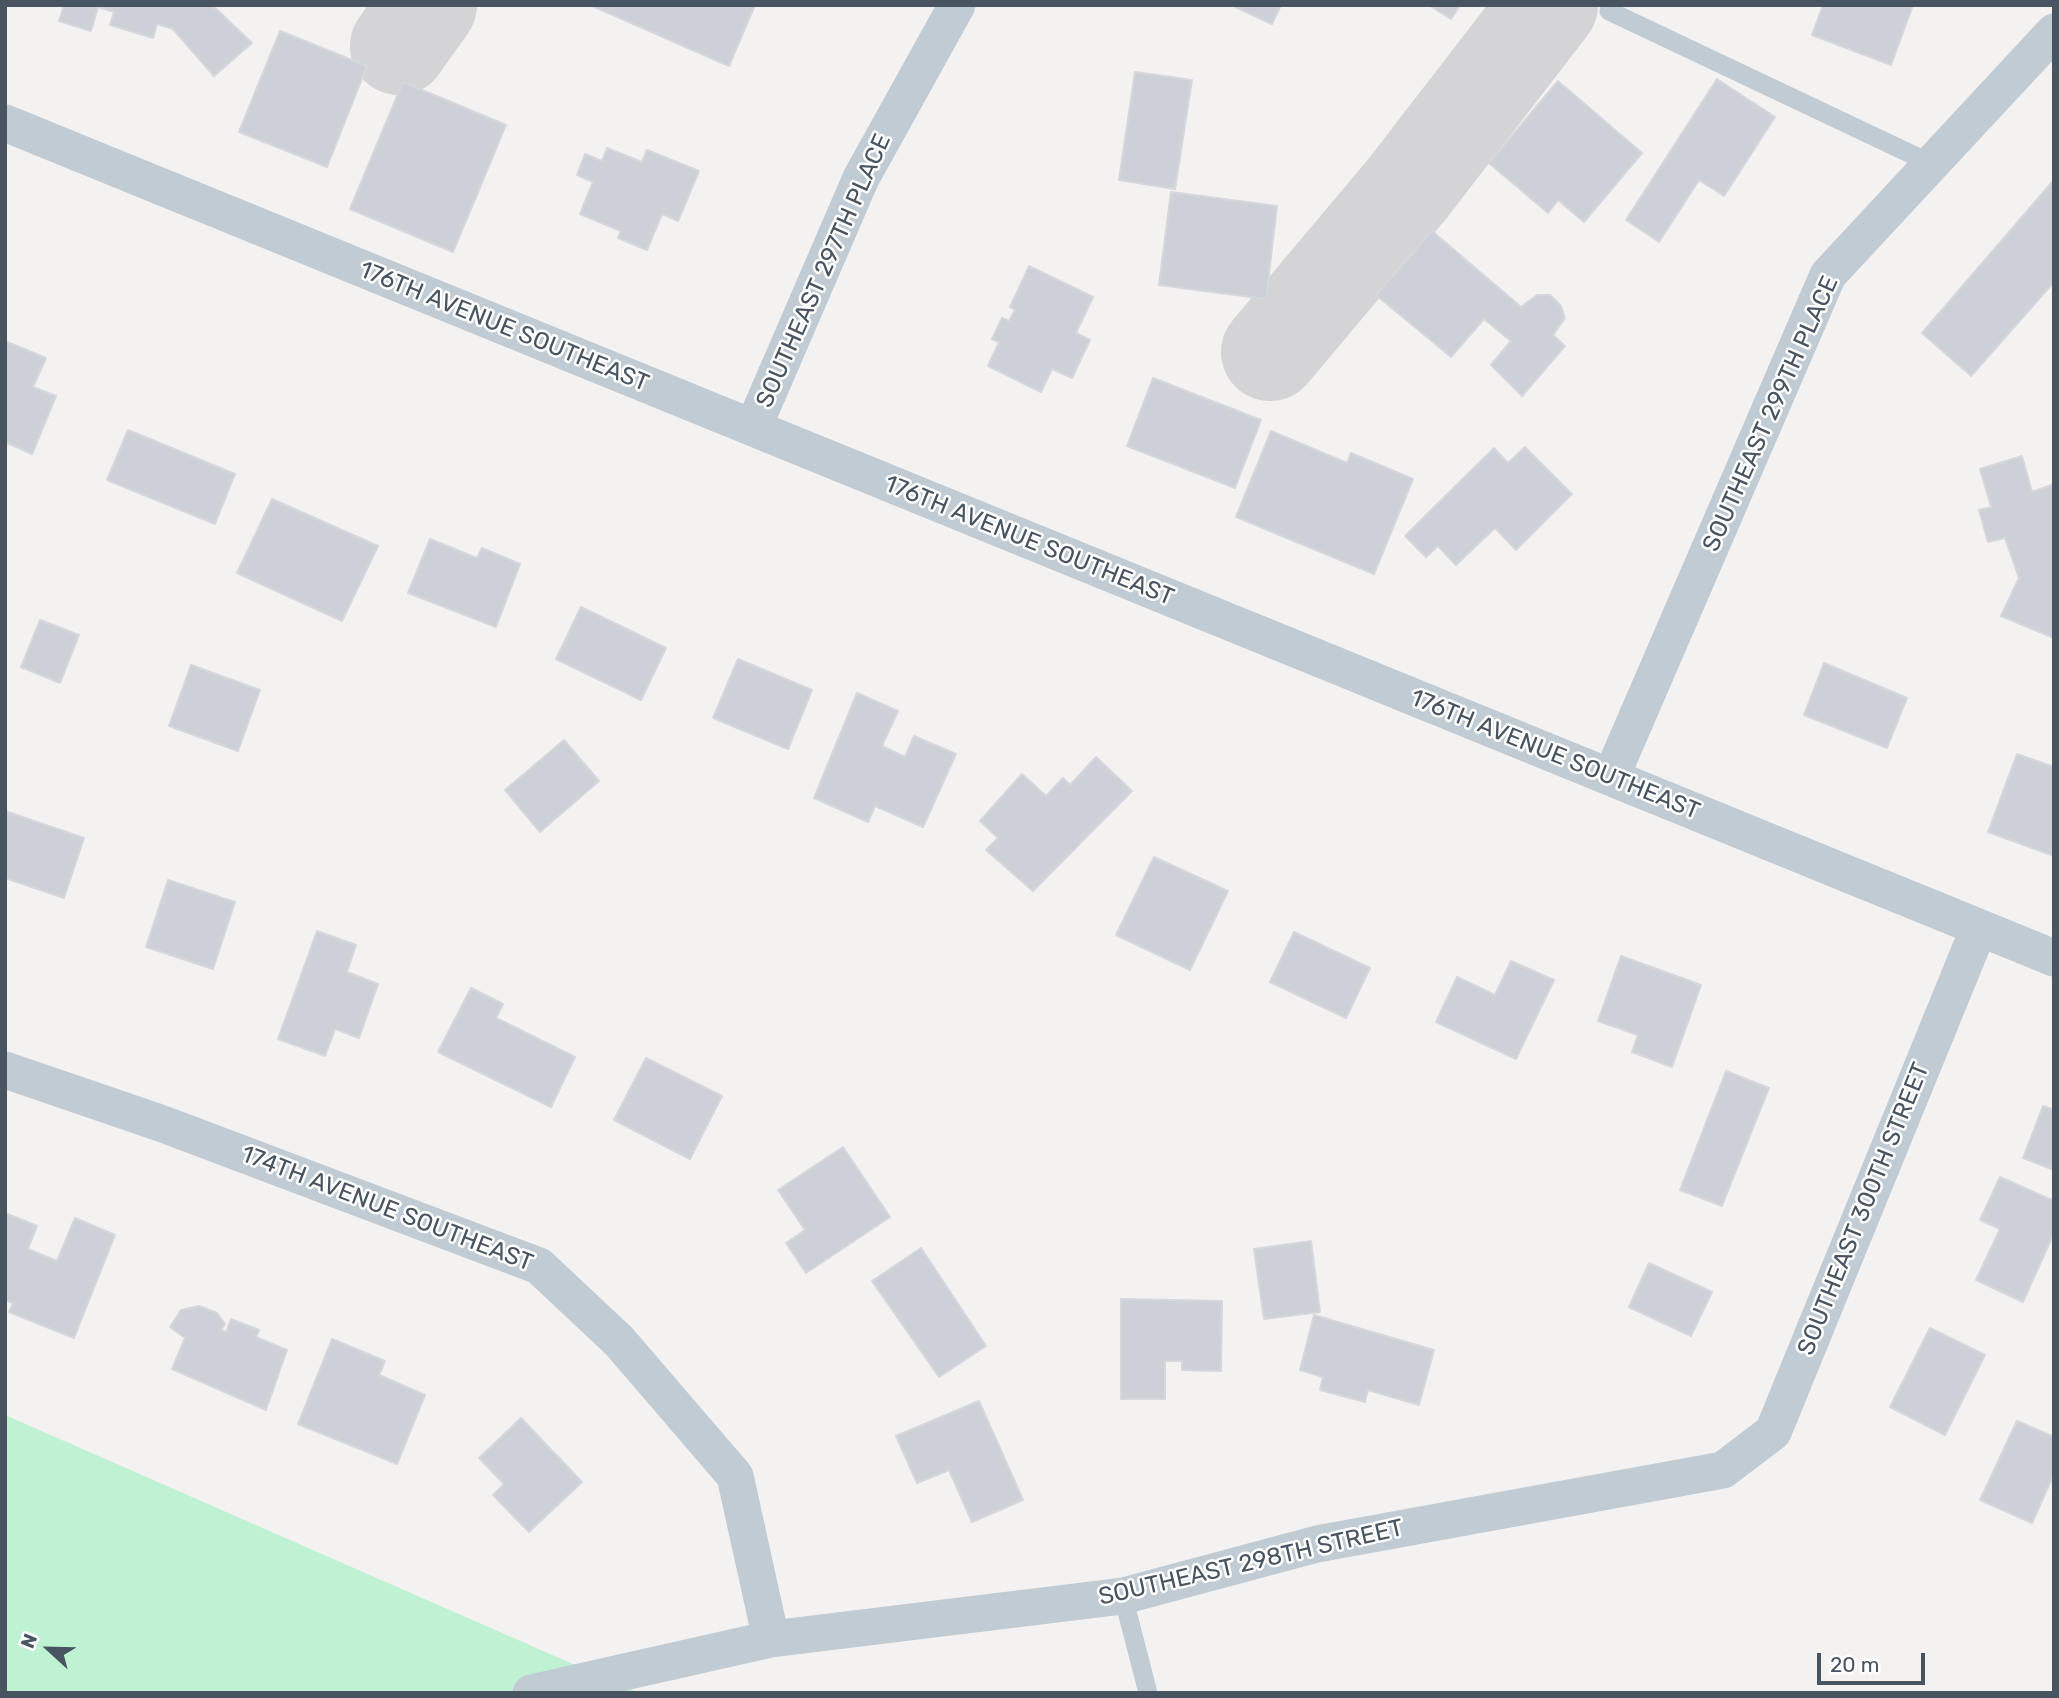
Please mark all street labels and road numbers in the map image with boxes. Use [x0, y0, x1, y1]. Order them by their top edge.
street label: SOUTHEAST 297TH PLACE [751, 130, 897, 412]
street label: 176TH AVENUE SOUTHEAST [355, 256, 653, 398]
street label: SOUTHEAST 299TH PLACE [1697, 272, 1845, 556]
street label: 176TH AVENUE SOUTHEAST [880, 470, 1178, 612]
street label: 176TH AVENUE SOUTHEAST [1406, 684, 1704, 826]
street label: SOUTHEAST 300TH STREET [1792, 1059, 1936, 1359]
street label: 174TH AVENUE SOUTHEAST [237, 1140, 537, 1278]
street label: SOUTHEAST 298TH STREET [1096, 1514, 1406, 1612]

